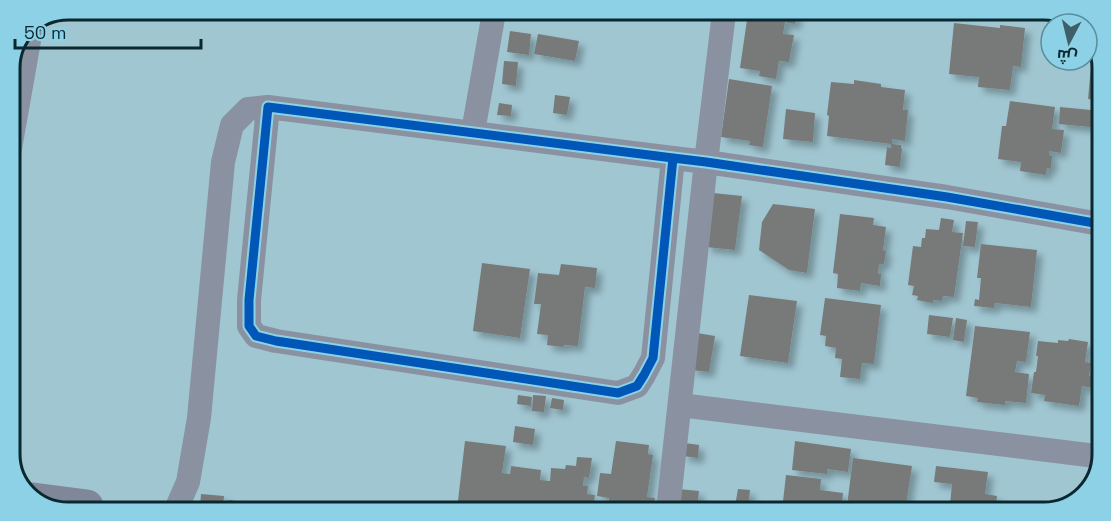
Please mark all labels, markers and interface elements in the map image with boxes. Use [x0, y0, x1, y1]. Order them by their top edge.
scale bar [15, 12, 201, 50]
north arrow [1039, 12, 1099, 72]
text: 50 m [24, 21, 66, 44]
text: ش [1056, 45, 1079, 68]

